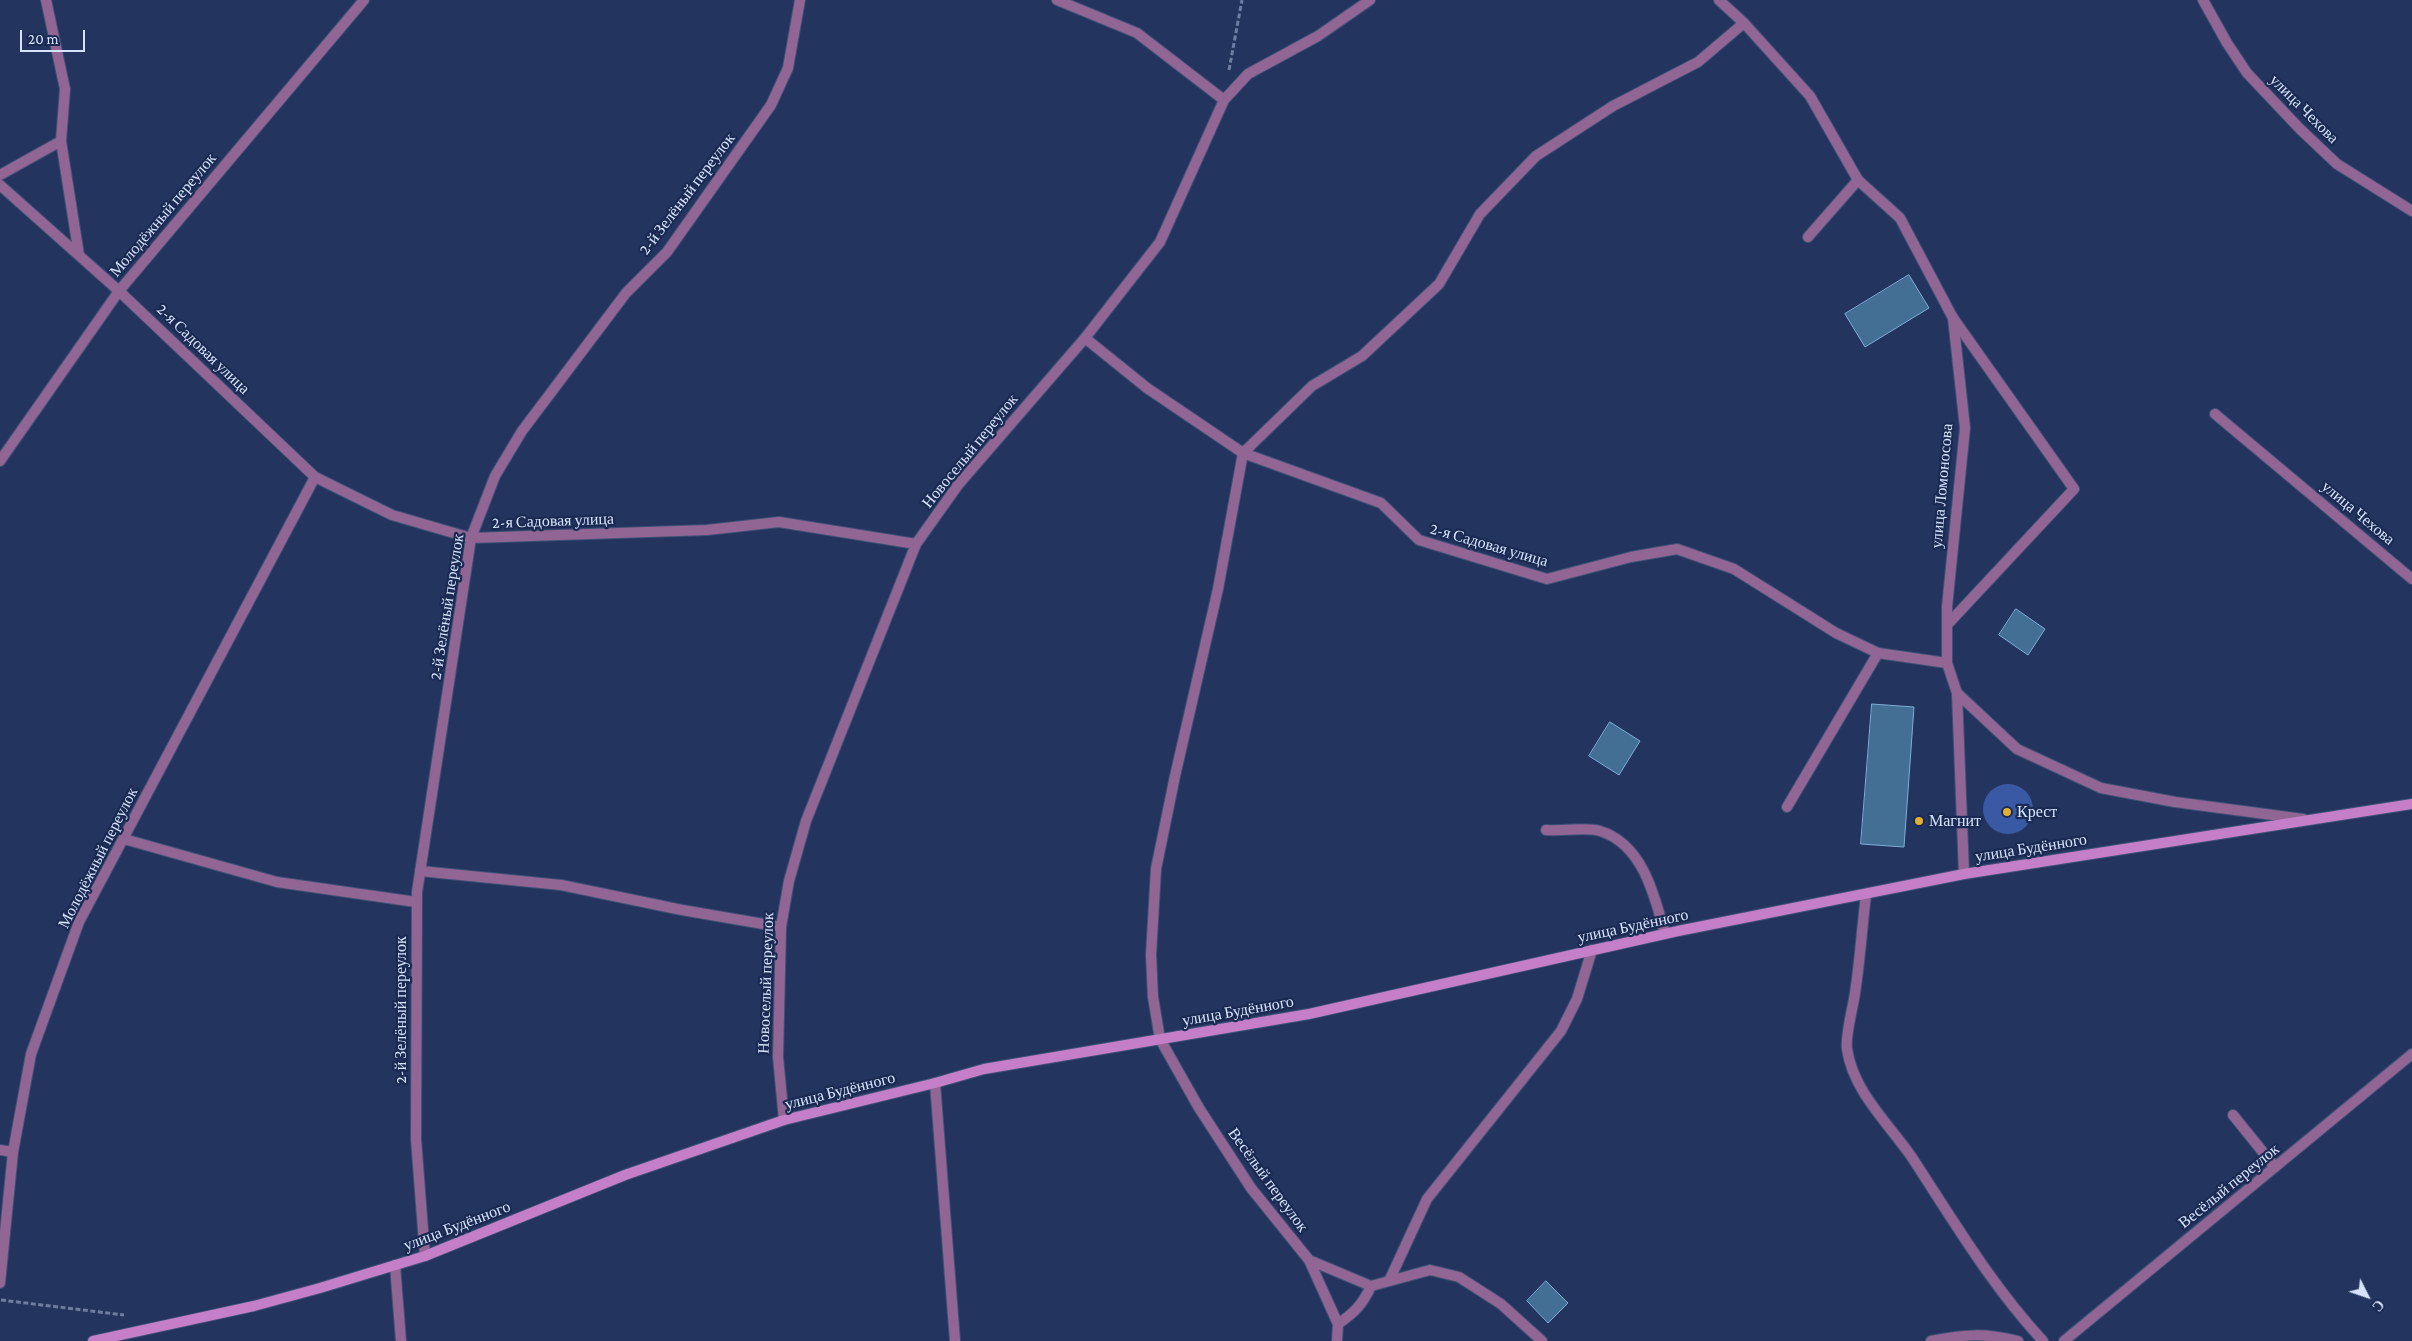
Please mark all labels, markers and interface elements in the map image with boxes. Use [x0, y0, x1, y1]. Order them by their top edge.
scale bar [22, 20, 88, 52]
text: 20 m [28, 31, 59, 47]
street label: улица Чехова [2266, 71, 2342, 147]
street label: 2-й Зелёный переулок [635, 129, 739, 259]
street label: Молодёжный переулок [106, 149, 220, 281]
street label: 2-я Садовая улица [152, 300, 254, 398]
street label: Новоселый переулок [918, 390, 1022, 512]
street label: улица Ломоносова [1927, 423, 1957, 549]
street label: улица Чехова [2317, 477, 2399, 549]
street label: 2-я Садовая улица [492, 509, 614, 533]
street label: 2-я Садовая улица [1428, 519, 1550, 571]
street label: 2-й Зелёный переулок [426, 533, 468, 681]
street label: Молодёжный переулок [54, 784, 142, 932]
place label: Крест [2017, 802, 2057, 822]
marker: Крест [2001, 806, 2013, 818]
place label: Магнит [1929, 811, 1981, 831]
marker: Магнит [1913, 815, 1925, 827]
street label: улица Будённого [1974, 830, 2088, 866]
street label: улица Будённого [1576, 905, 1690, 947]
street label: Новоселый переулок [754, 912, 778, 1054]
street label: 2-й Зелёный переулок [391, 936, 411, 1084]
street label: улица Будённого [1181, 992, 1295, 1030]
street label: улица Будённого [783, 1068, 897, 1114]
street label: Весёлый переулок [1224, 1124, 1312, 1236]
street label: Весёлый переулок [2175, 1139, 2283, 1233]
street label: улица Будённого [401, 1197, 513, 1255]
north arrow [2342, 1271, 2392, 1321]
text: С [2369, 1297, 2388, 1315]

